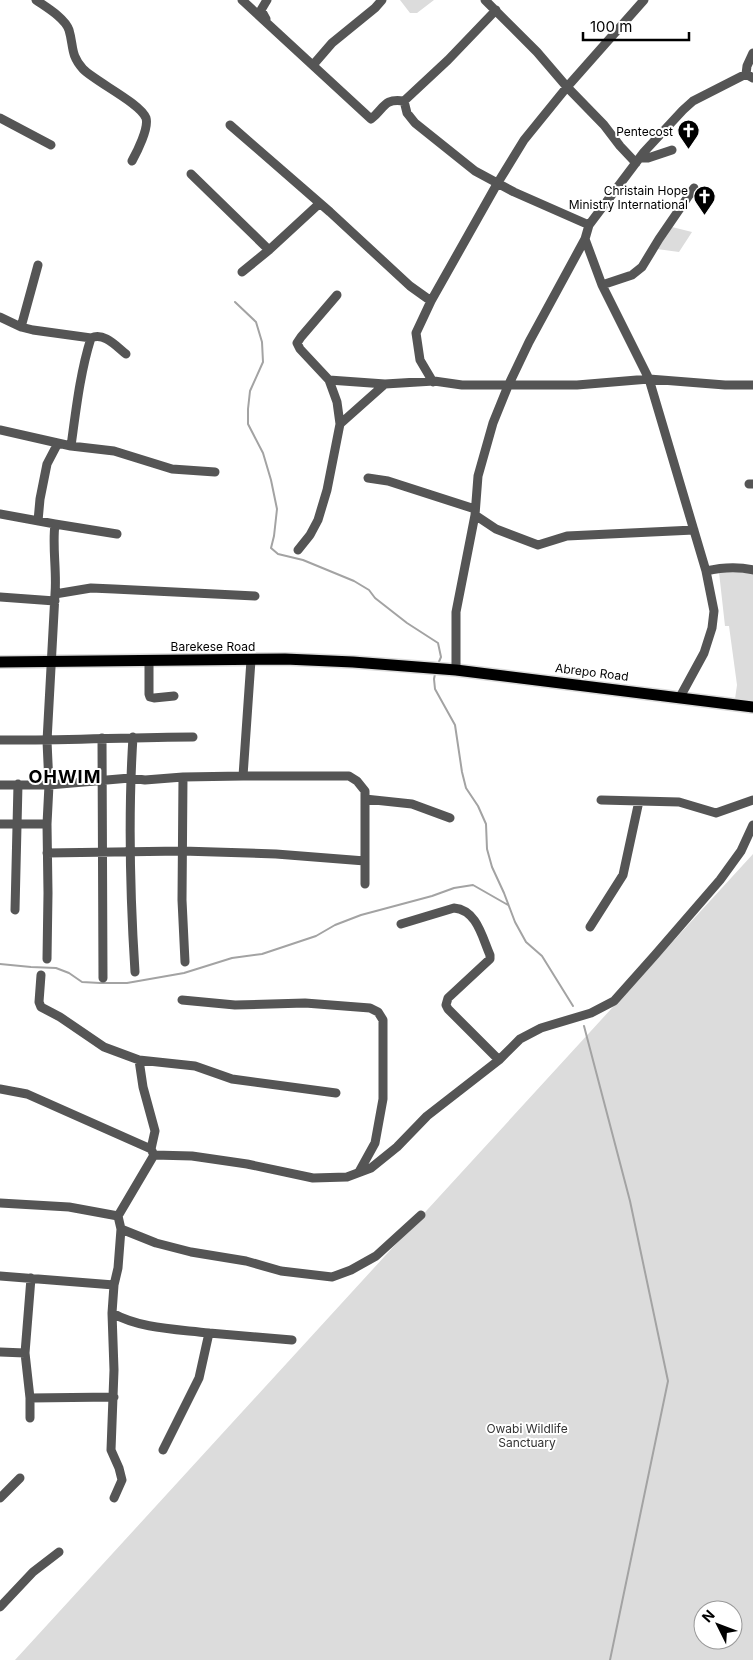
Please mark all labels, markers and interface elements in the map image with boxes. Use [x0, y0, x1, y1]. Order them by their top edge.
scale bar [583, 10, 689, 42]
text: 100 m [590, 17, 632, 36]
church icon: Pentecost [677, 119, 701, 150]
place label: Pentecost [616, 124, 673, 139]
place label: Christain Hope Ministry International [569, 183, 688, 212]
church icon: Christain Hope Ministry International [692, 185, 716, 216]
street label: Barekese Road [171, 639, 255, 654]
street label: Abrepo Road [554, 660, 630, 684]
district label: OHWIM [29, 766, 101, 787]
park label: Owabi Wildlife Sanctuary [486, 1421, 568, 1450]
north arrow [693, 1600, 743, 1650]
text: N [698, 1606, 718, 1626]

